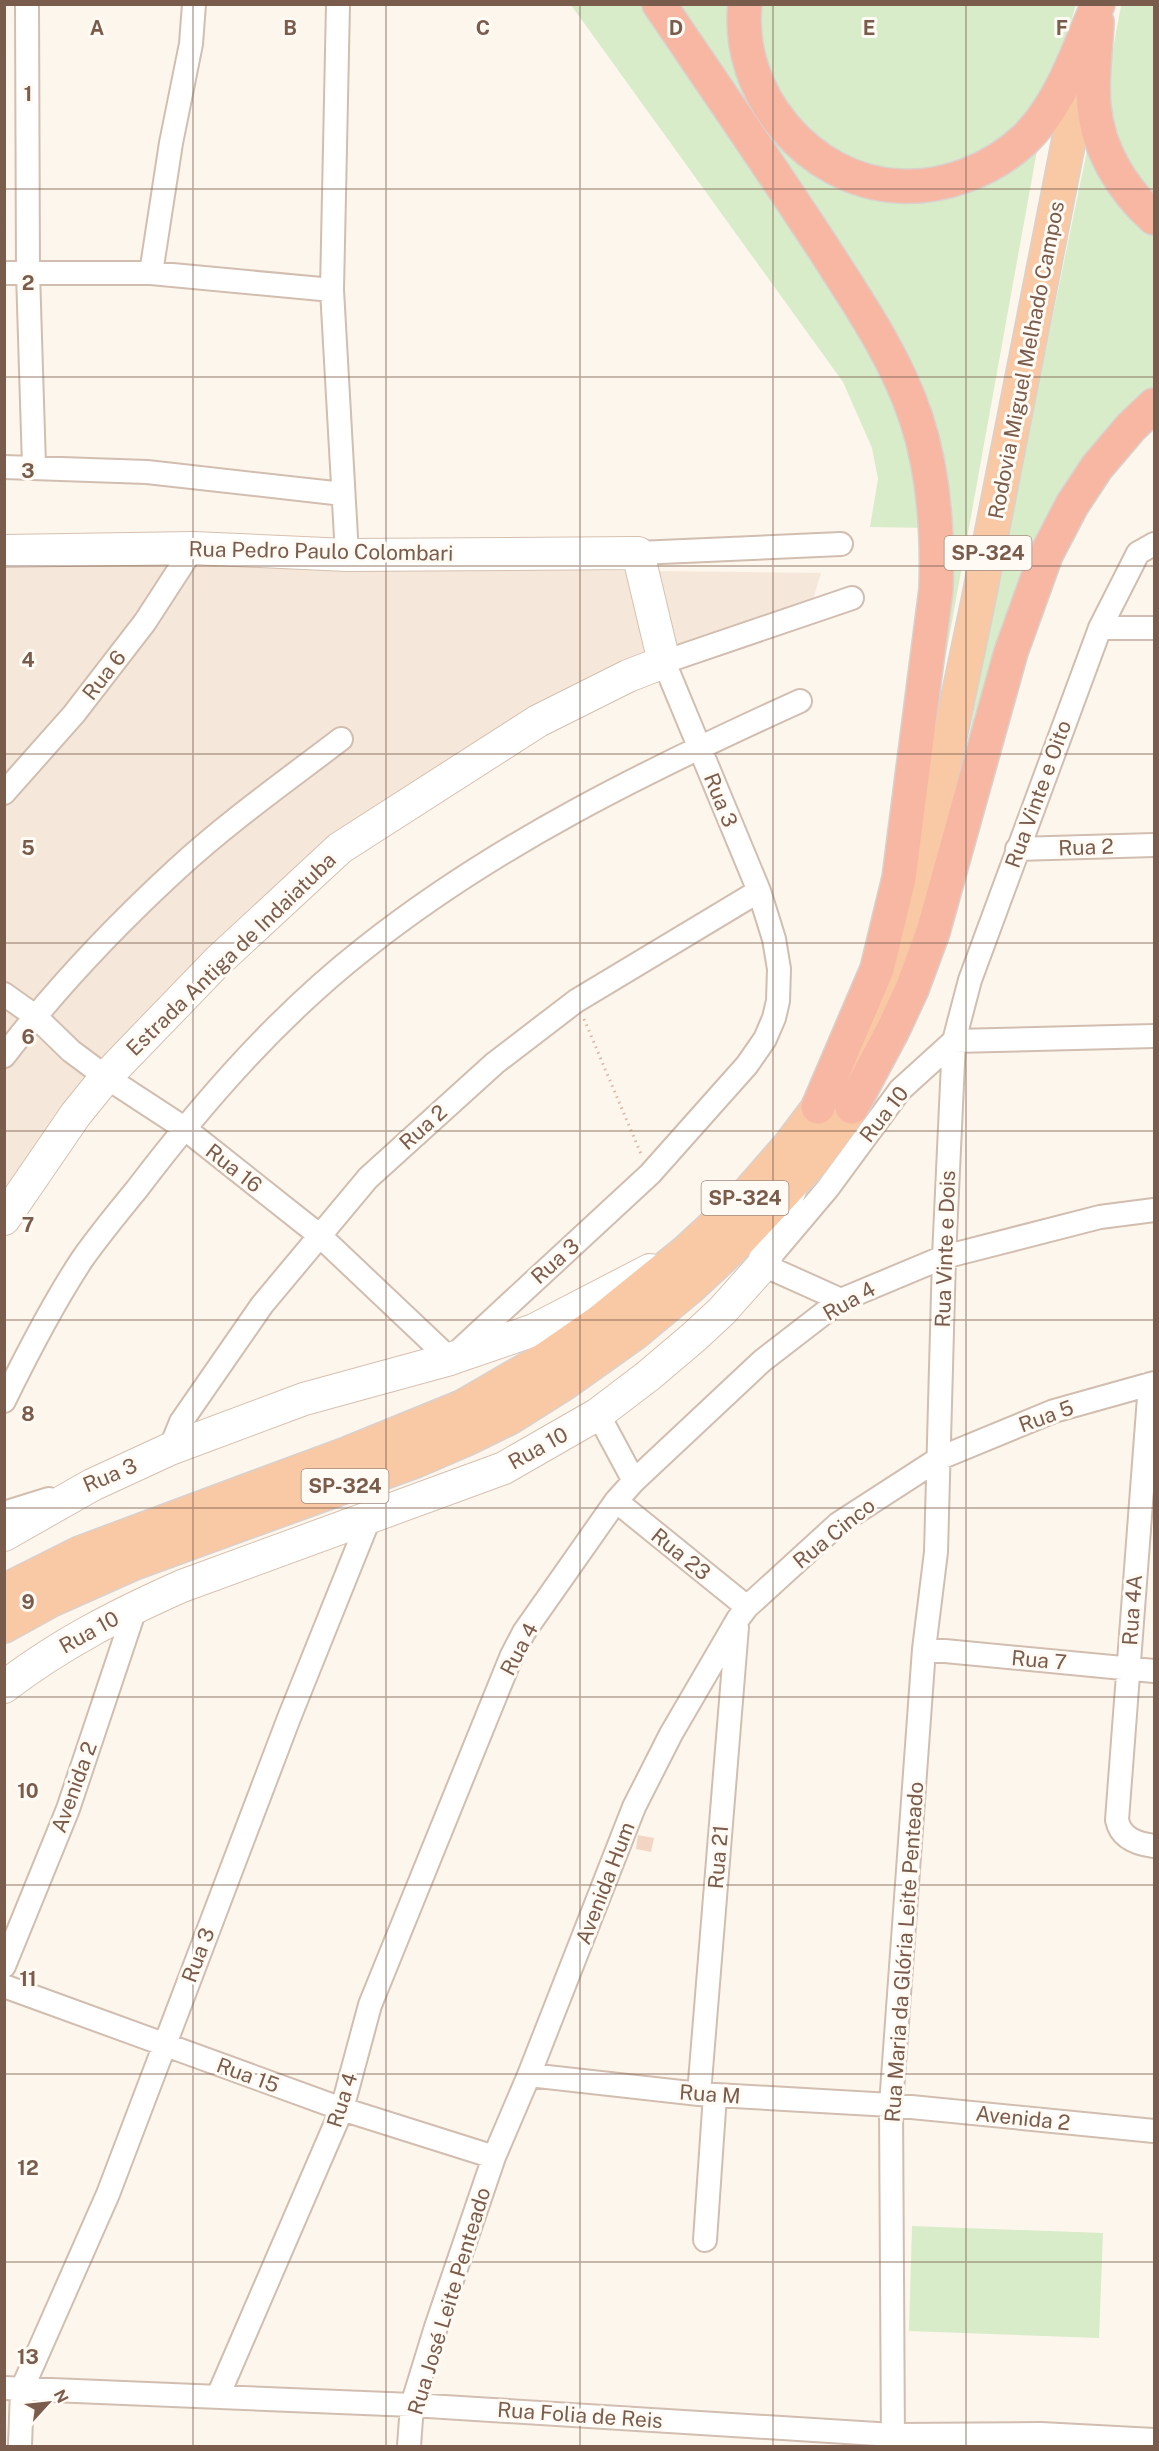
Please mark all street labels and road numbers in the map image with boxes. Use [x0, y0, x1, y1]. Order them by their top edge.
street label: Rodovia Miguel Melhado Campos [983, 199, 1069, 521]
street label: Rua Pedro Paulo Colombari [188, 536, 454, 566]
road number: SP-324 [944, 536, 1032, 570]
street label: Rua 6 [77, 645, 131, 705]
street label: Rua Vinte e Oito [1000, 717, 1076, 871]
street label: Rua 3 [699, 769, 743, 831]
street label: Rua 2 [1058, 834, 1114, 860]
street label: Estrada Antiga de Indaiatuba [121, 847, 341, 1061]
street label: Rua 10 [854, 1081, 914, 1147]
street label: Rua 2 [394, 1099, 452, 1155]
street label: Rua 16 [201, 1138, 267, 1198]
street label: Rua Vinte e Dois [930, 1170, 960, 1328]
road number: SP-324 [702, 1181, 789, 1215]
street label: Rua 3 [526, 1233, 584, 1289]
street label: Rua 4 [818, 1276, 880, 1326]
street label: Rua 5 [1015, 1395, 1077, 1437]
street label: Rua 10 [504, 1421, 572, 1475]
street label: Rua 3 [79, 1453, 141, 1497]
road number: SP-324 [302, 1469, 388, 1503]
street label: Rua Cinco [788, 1492, 880, 1574]
street label: Rua 23 [646, 1523, 716, 1585]
street label: Rua 4A [1117, 1574, 1147, 1646]
street label: Rua 10 [55, 1605, 123, 1659]
street label: Rua 4 [495, 1618, 543, 1680]
street label: Rua 7 [1010, 1645, 1068, 1675]
street label: Avenida 2 [46, 1738, 102, 1836]
street label: Rua Maria da Glória Leite Penteado [880, 1781, 928, 2123]
street label: Avenida Hum [570, 1818, 640, 1948]
street label: Rua 21 [703, 1824, 733, 1890]
street label: Rua 3 [176, 1924, 220, 1986]
street label: Rua 15 [213, 2052, 283, 2098]
street label: Rua 4 [321, 2069, 363, 2131]
street label: Rua M [678, 2079, 742, 2109]
street label: Avenida 2 [974, 2101, 1072, 2135]
street label: Rua José Leite Penteado [402, 2184, 496, 2418]
street label: Rua Folia de Reis [496, 2397, 664, 2433]

